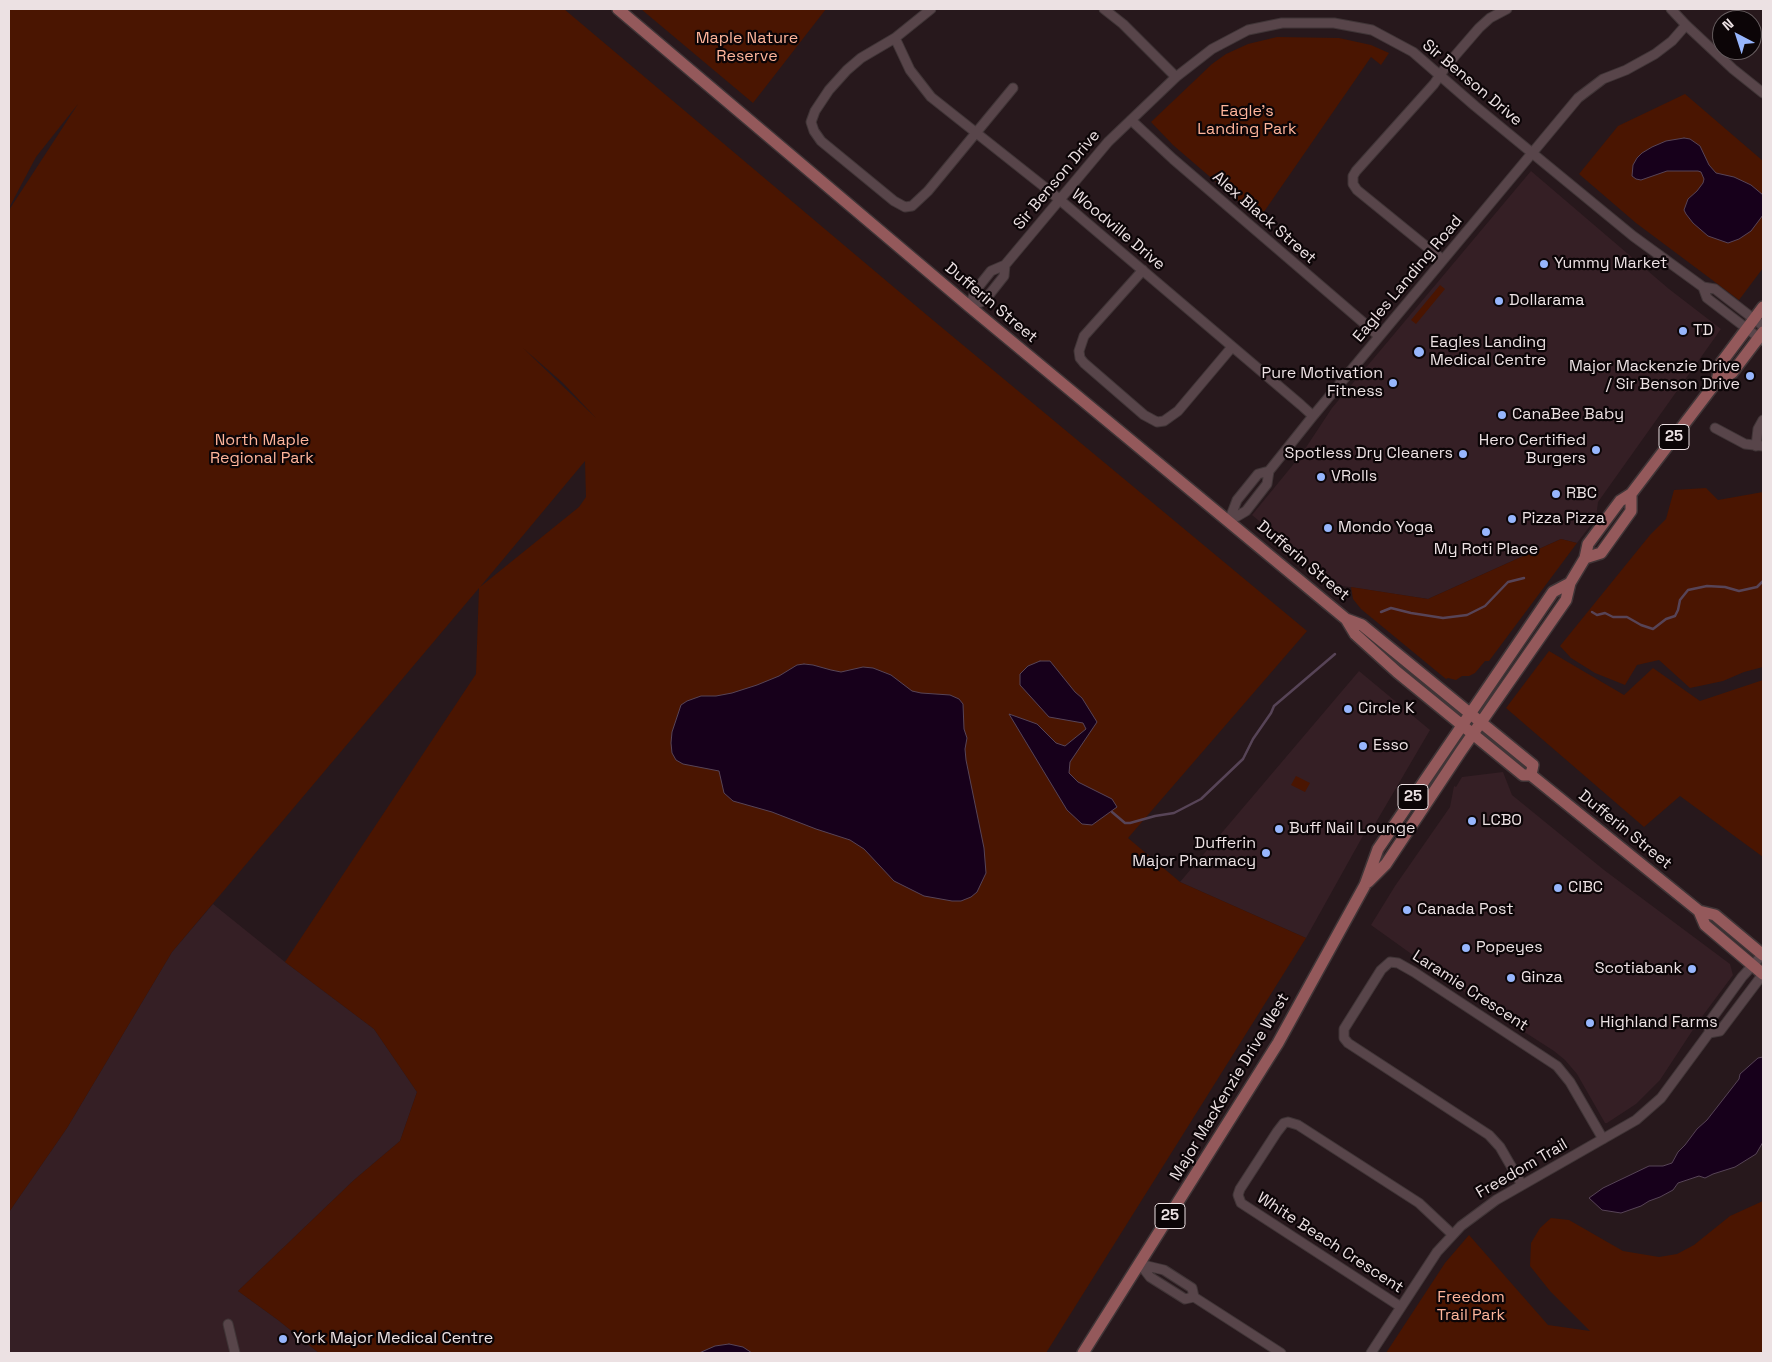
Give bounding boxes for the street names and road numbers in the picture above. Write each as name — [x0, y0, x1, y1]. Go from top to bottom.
street label: Sir Benson Drive — [1418, 36, 1526, 130]
street label: Sir Benson Drive — [1010, 126, 1104, 234]
street label: Alex Black Street — [1208, 168, 1320, 268]
street label: Woodville Drive — [1067, 185, 1169, 275]
street label: Eagles Landing Road — [1349, 212, 1467, 346]
street label: Dufferin Street — [941, 259, 1041, 347]
road number: 25 — [1659, 424, 1689, 450]
street label: Dufferin Street — [1253, 517, 1353, 605]
road number: 25 — [1398, 784, 1428, 810]
street label: Dufferin Street — [1574, 787, 1676, 873]
street label: Laramie Crescent — [1409, 946, 1531, 1036]
street label: Major MacKenzie Drive West — [1166, 990, 1294, 1184]
street label: Freedom Trail — [1473, 1135, 1571, 1203]
street label: White Beach Crescent — [1253, 1188, 1407, 1298]
road number: 25 — [1155, 1204, 1185, 1228]

